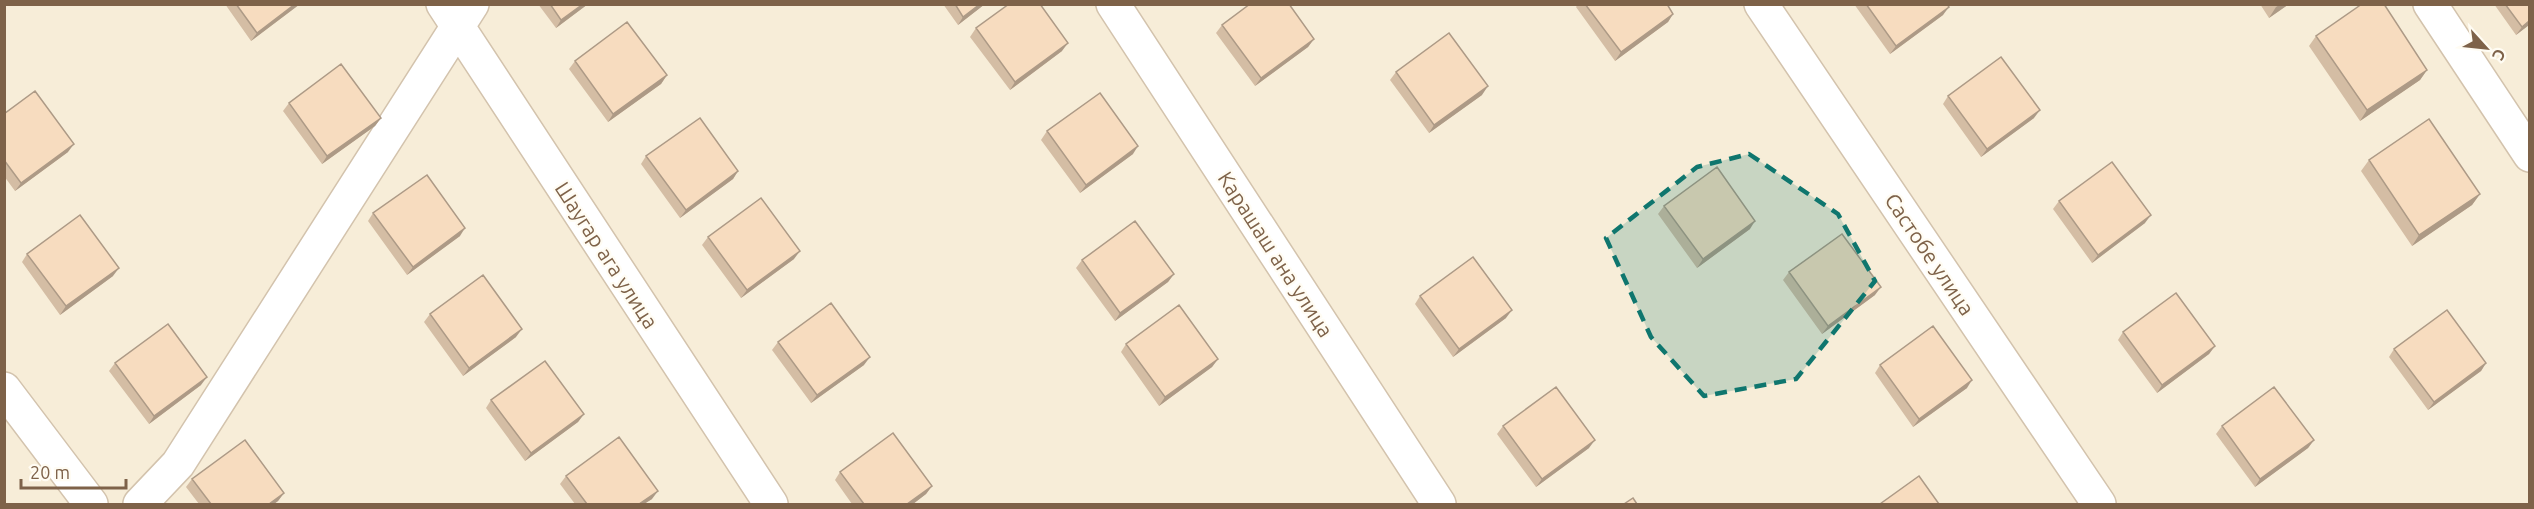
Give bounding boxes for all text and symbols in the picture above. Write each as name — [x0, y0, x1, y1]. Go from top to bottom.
north arrow — [2456, 18, 2516, 78]
text: С — [2489, 46, 2510, 63]
street label: Карашаш ана улица — [1214, 167, 1338, 341]
street label: Шаугар ага улица — [551, 177, 663, 333]
street label: Састобе улица — [1880, 189, 1980, 319]
scale bar — [21, 452, 126, 490]
text: 20 m — [30, 462, 70, 482]

